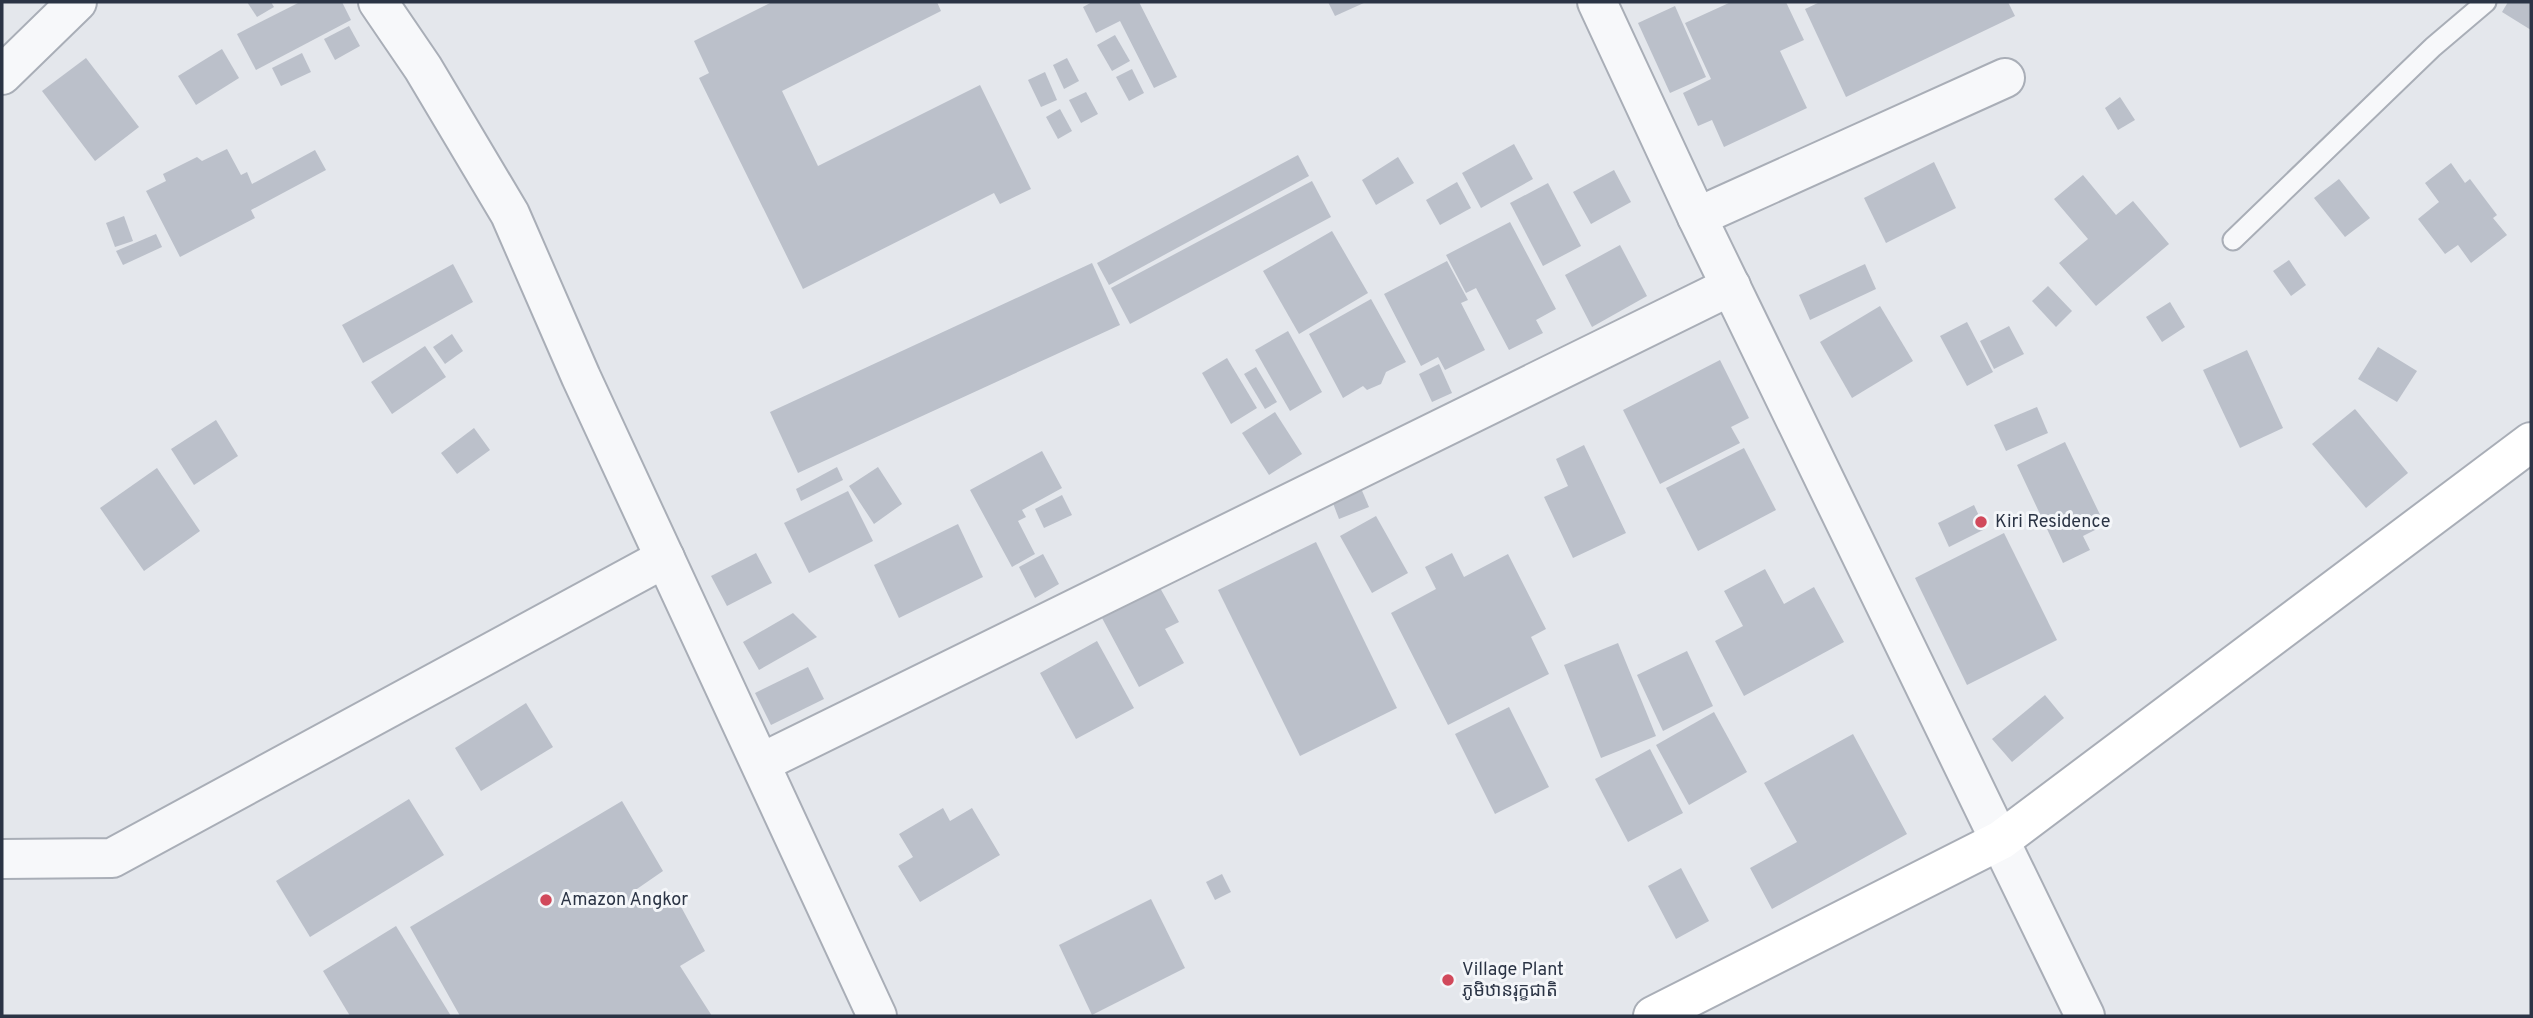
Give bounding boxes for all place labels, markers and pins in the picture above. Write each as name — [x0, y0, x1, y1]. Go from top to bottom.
place label: Kiri Residence — [1995, 511, 2110, 534]
marker: Kiri Residence — [1973, 514, 1989, 530]
place label: Amazon Angkor — [560, 889, 688, 912]
marker: Amazon Angkor — [538, 892, 554, 908]
place label: Village Plant ភូមិឋានរុក្ខជាតិ — [1462, 959, 1564, 1003]
marker: Village Plant ភូមិឋានរុក្ខជាតិ — [1440, 972, 1456, 988]

